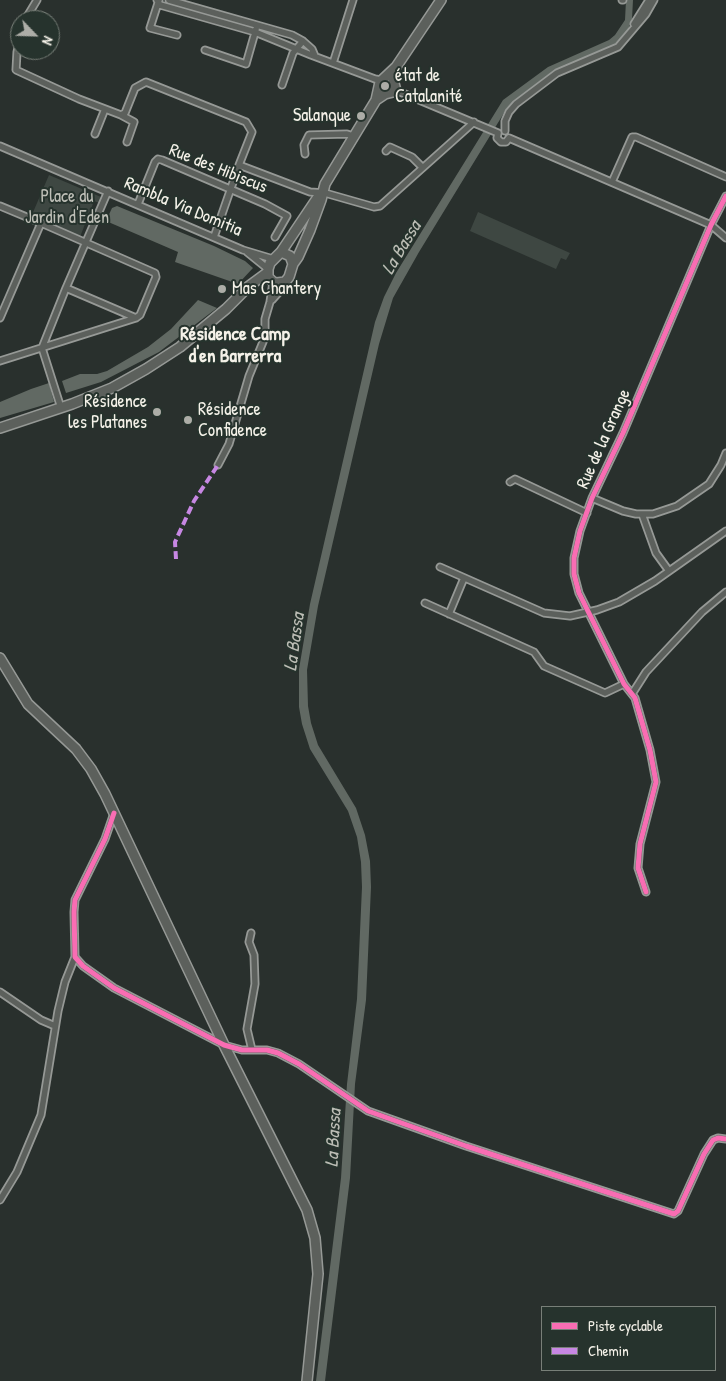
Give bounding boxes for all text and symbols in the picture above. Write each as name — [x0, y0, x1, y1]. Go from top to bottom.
north arrow — [10, 10, 60, 60]
text: N — [38, 34, 58, 48]
place label: état de Catalanité — [395, 65, 463, 108]
marker: état de Catalanité — [379, 80, 391, 92]
place label: Salanque — [293, 105, 351, 127]
marker: Salanque — [355, 110, 367, 122]
street label: Rue des Hibiscus — [166, 140, 270, 198]
street label: Rambla Via Domitia — [121, 173, 245, 241]
park label: Place du Jardin d'Eden — [25, 186, 109, 228]
water label: La Bassa — [377, 217, 427, 279]
place label: Mas Chantery — [232, 278, 321, 300]
marker: Mas Chantery — [216, 283, 228, 295]
district label: Résidence Camp d'en Barrerra — [180, 324, 290, 368]
street label: Rue de la Grange — [572, 386, 636, 492]
place label: Résidence les Platanes — [68, 391, 147, 434]
place label: Résidence Confidence — [198, 399, 267, 442]
marker: Résidence les Platanes — [151, 406, 163, 418]
marker: Résidence Confidence — [182, 414, 194, 426]
water label: La Bassa — [280, 612, 310, 672]
water label: La Bassa — [321, 1108, 347, 1168]
legend — [541, 1306, 716, 1371]
text: Piste cyclable — [588, 1315, 663, 1336]
text: Chemin — [588, 1340, 629, 1361]

